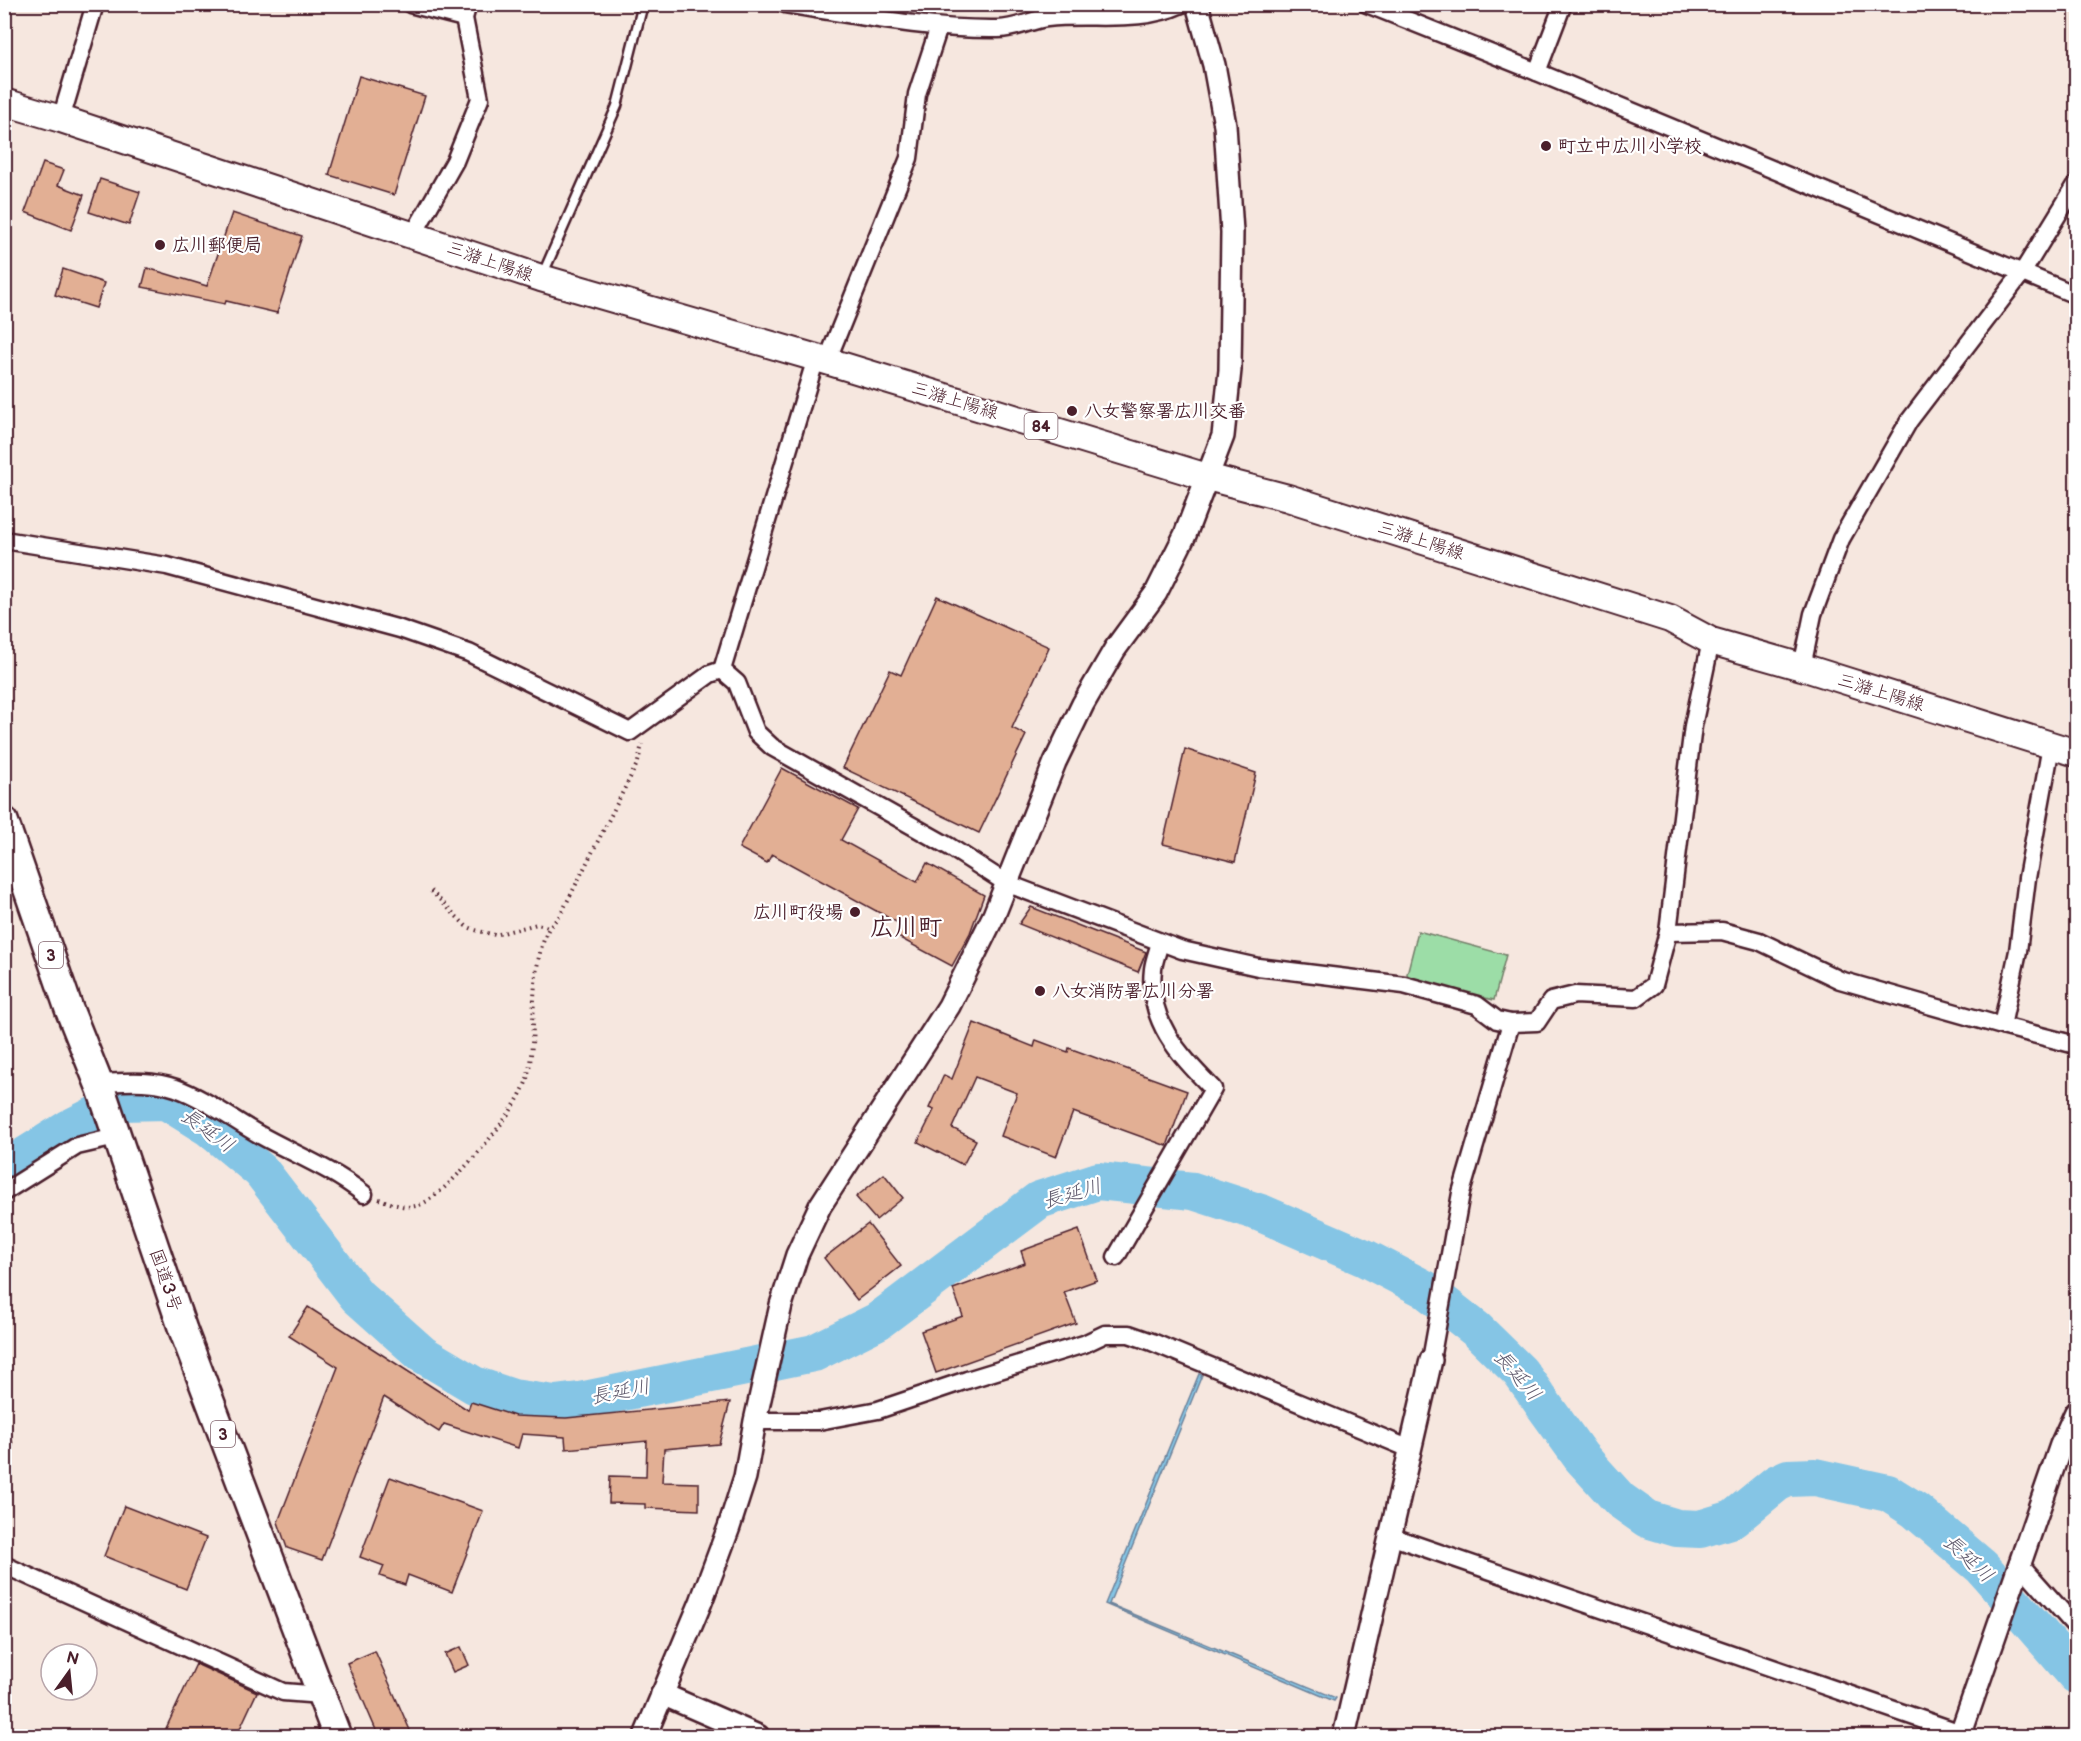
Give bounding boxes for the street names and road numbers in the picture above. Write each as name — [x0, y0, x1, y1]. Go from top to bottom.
street label: 三潴上陽線 — [444, 237, 536, 286]
street label: 三潴上陽線 — [909, 377, 1001, 424]
road number: 84 — [1024, 413, 1058, 439]
street label: 三潴上陽線 — [1375, 517, 1467, 564]
street label: 三潴上陽線 — [1835, 669, 1927, 716]
road number: 3 — [39, 942, 63, 968]
street label: 国道3号 — [145, 1246, 186, 1314]
road number: 3 — [211, 1421, 235, 1447]

